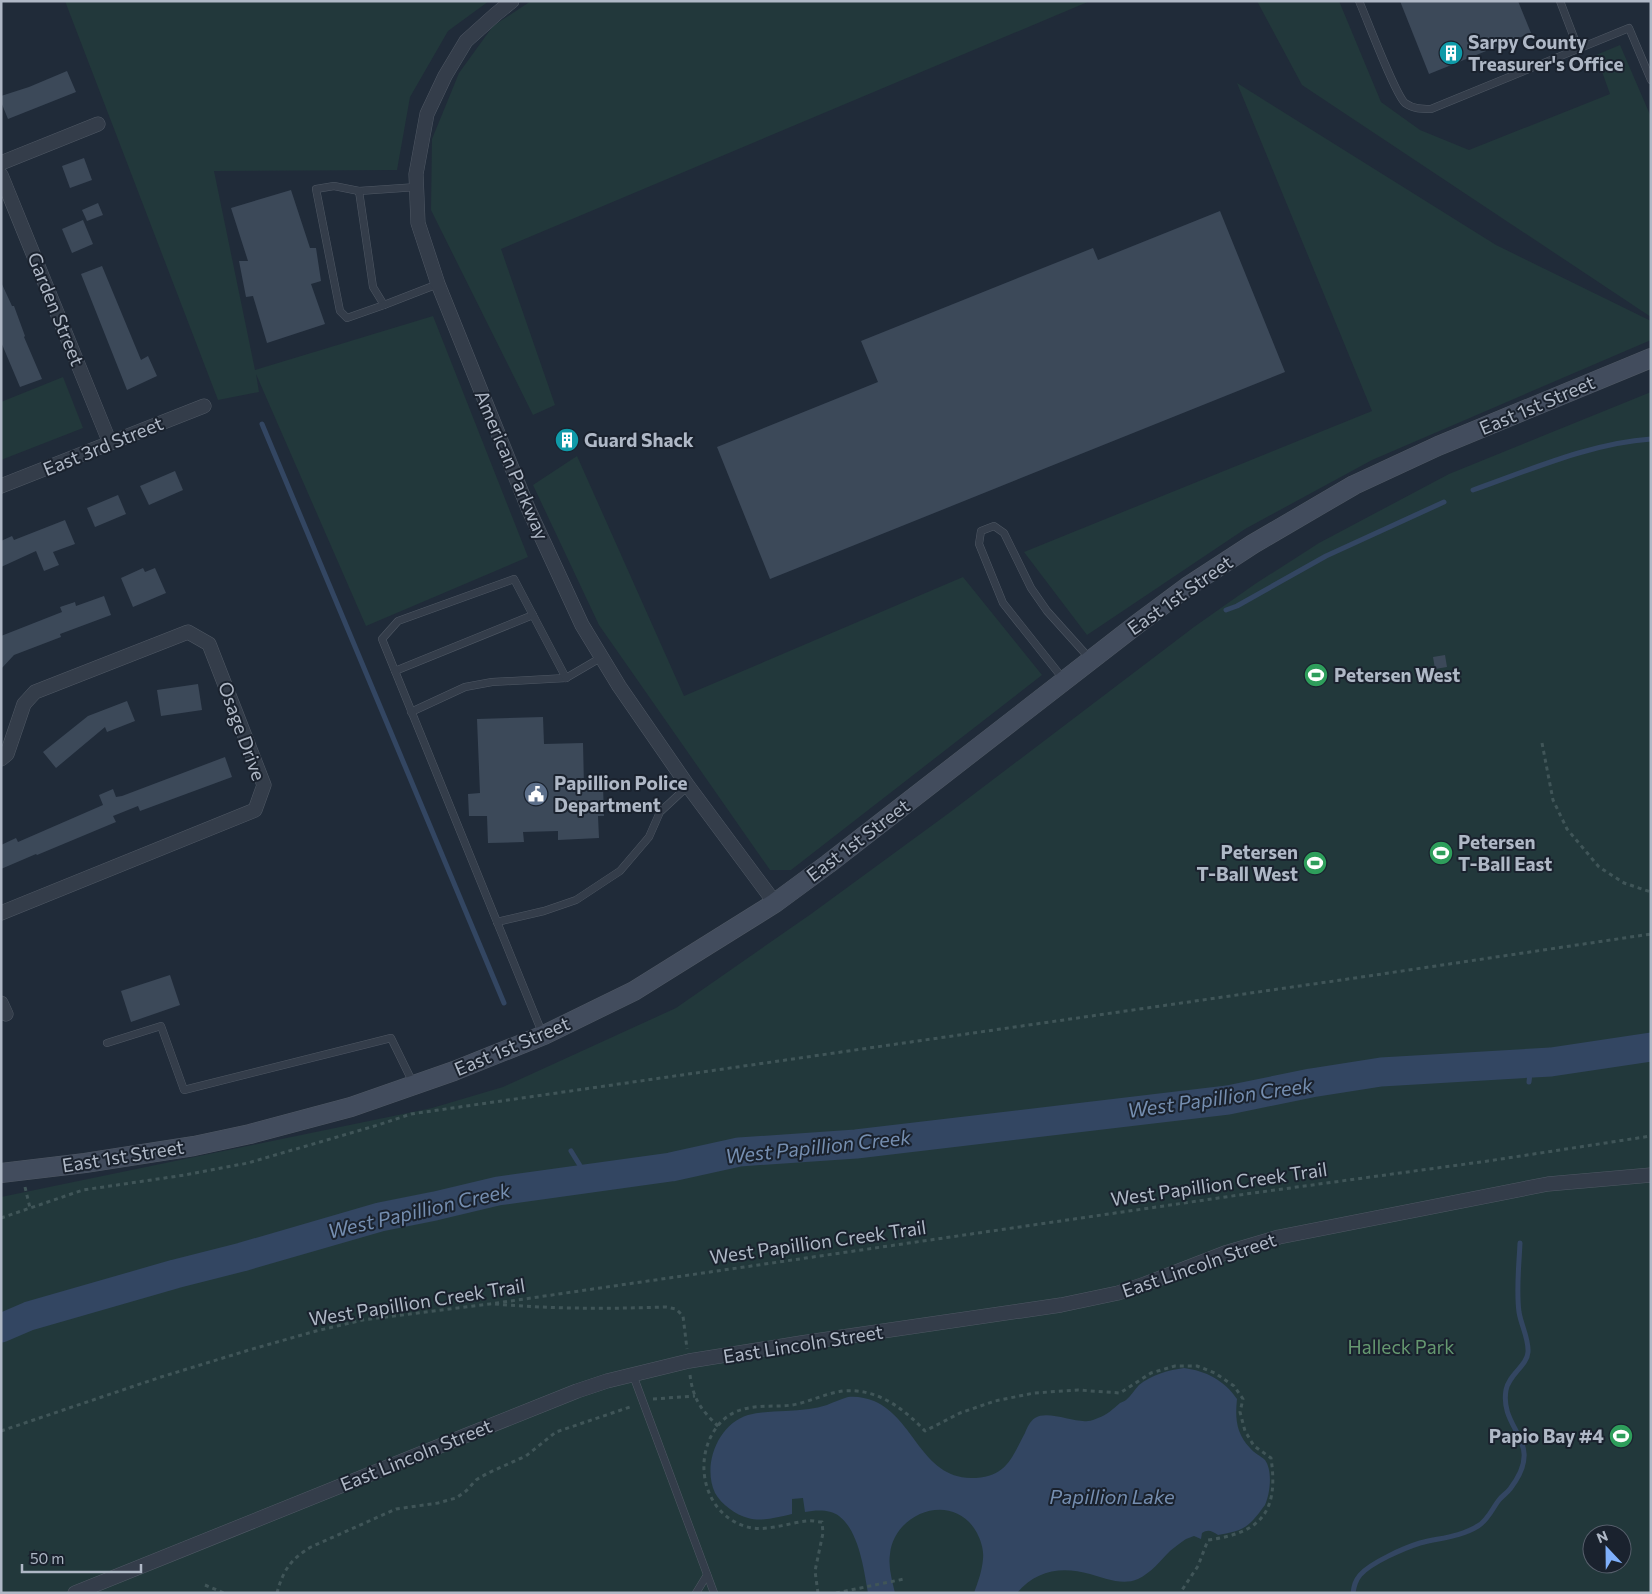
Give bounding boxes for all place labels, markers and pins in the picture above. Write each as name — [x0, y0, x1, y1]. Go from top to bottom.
place label: Sarpy County Treasurer's Office — [1468, 30, 1624, 75]
building icon: Sarpy County Treasurer's Office — [1438, 40, 1464, 66]
building icon: Guard Shack — [554, 427, 580, 453]
place label: Guard Shack — [584, 428, 694, 451]
sports icon: Petersen West — [1303, 662, 1329, 688]
place label: Petersen West — [1334, 663, 1460, 686]
place label: Papillion Police Department — [554, 771, 688, 816]
public building icon: Papillion Police Department — [523, 781, 549, 807]
place label: Petersen T-Ball East — [1458, 830, 1552, 875]
place label: Petersen T-Ball West — [1196, 840, 1298, 885]
sports icon: Petersen T-Ball East — [1428, 840, 1454, 866]
sports icon: Petersen T-Ball West — [1302, 850, 1328, 876]
sports icon: Papio Bay #4 — [1608, 1423, 1634, 1449]
place label: Papio Bay #4 — [1489, 1424, 1604, 1447]

